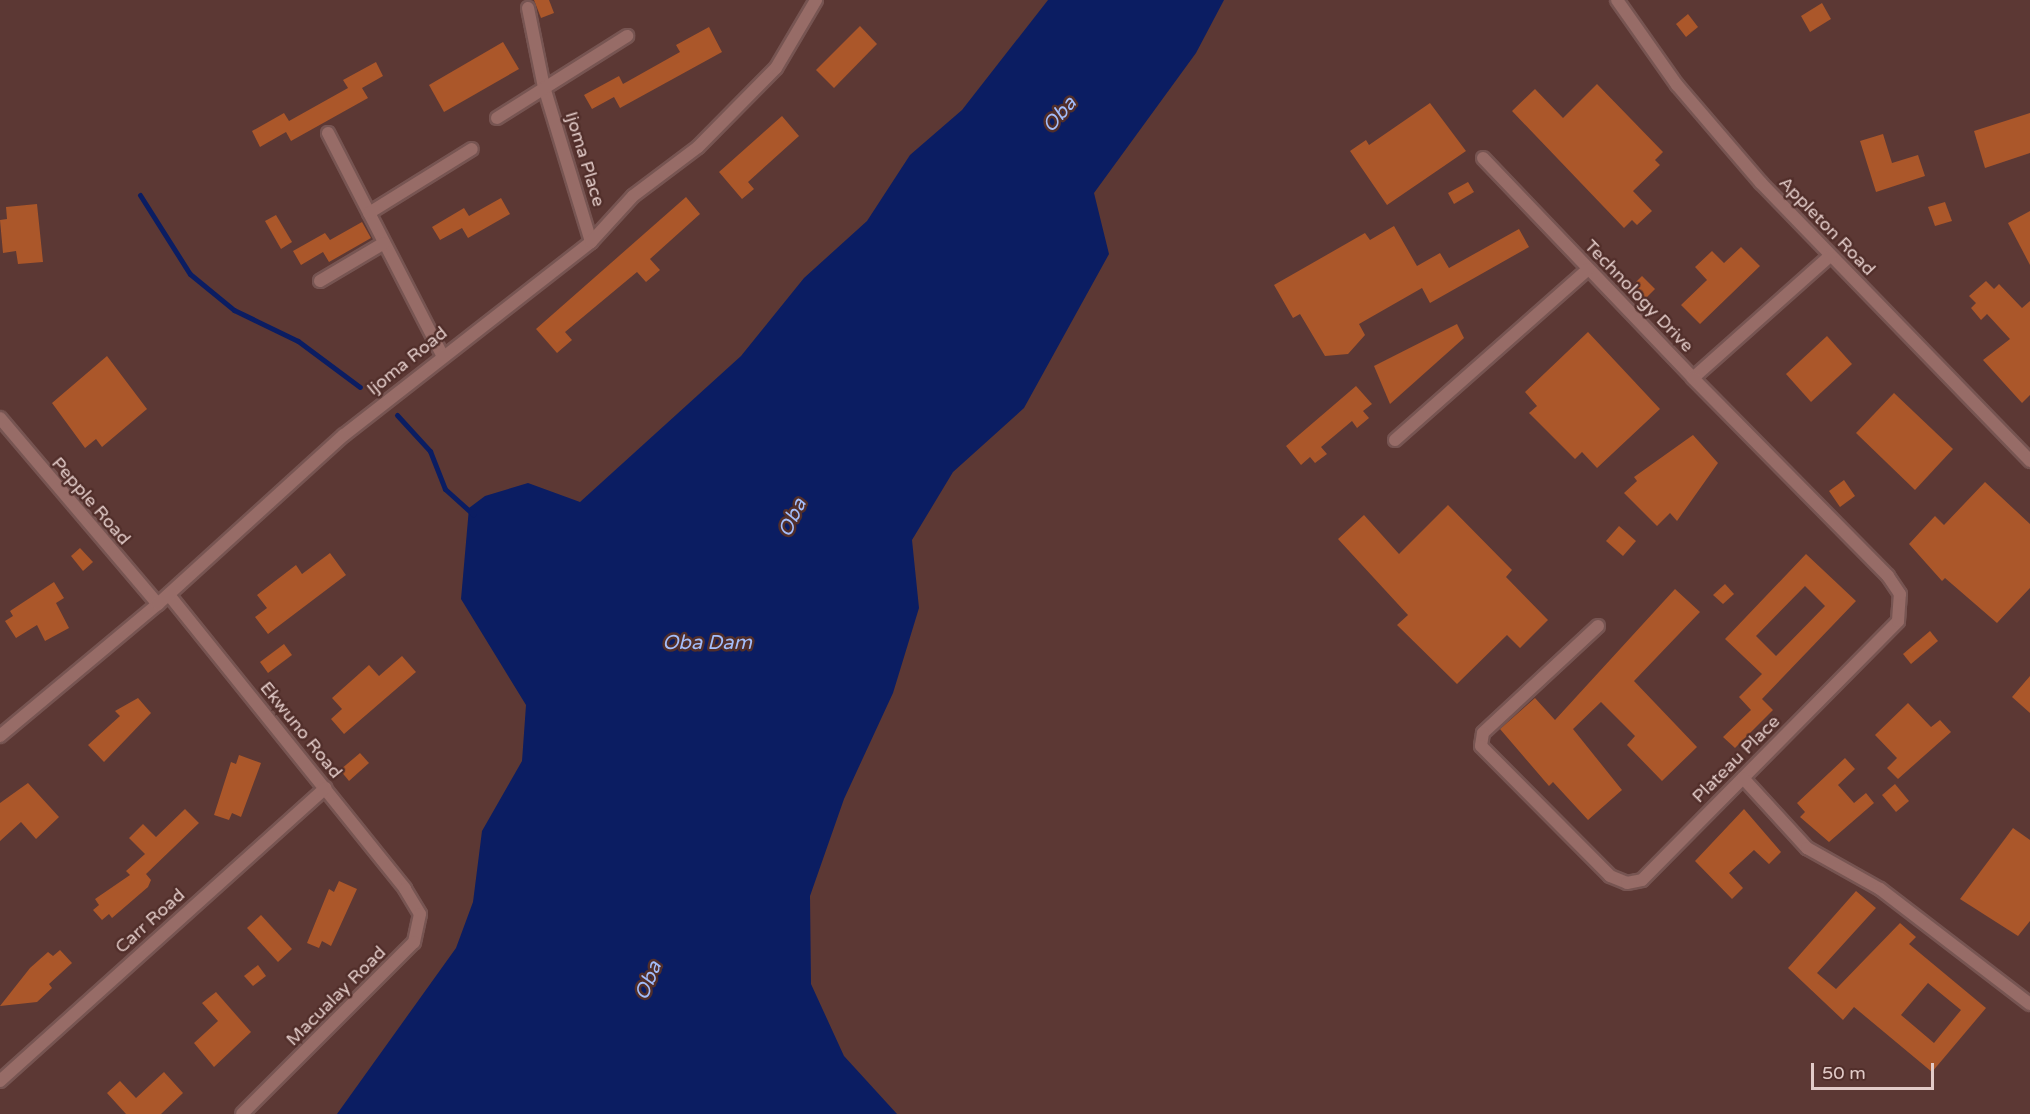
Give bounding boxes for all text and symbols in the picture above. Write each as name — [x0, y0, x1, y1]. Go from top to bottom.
water label: Oba — [1038, 92, 1082, 138]
street label: Ijoma Place — [560, 109, 610, 209]
street label: Appleton Road — [1774, 172, 1880, 280]
street label: Technology Drive — [1580, 235, 1698, 357]
street label: Ijoma Road — [363, 322, 451, 400]
street label: Pepple Road — [47, 453, 135, 549]
water label: Oba — [774, 495, 812, 541]
water label: Oba Dam — [662, 631, 752, 655]
street label: Ekwuno Road — [255, 677, 347, 783]
street label: Plateau Place — [1688, 711, 1784, 807]
street label: Carr Road — [111, 884, 189, 958]
street label: Macualay Road — [282, 942, 390, 1050]
water label: Oba — [630, 958, 668, 1004]
scale bar — [1814, 1051, 1937, 1089]
text: 50 m — [1822, 1062, 1866, 1084]

